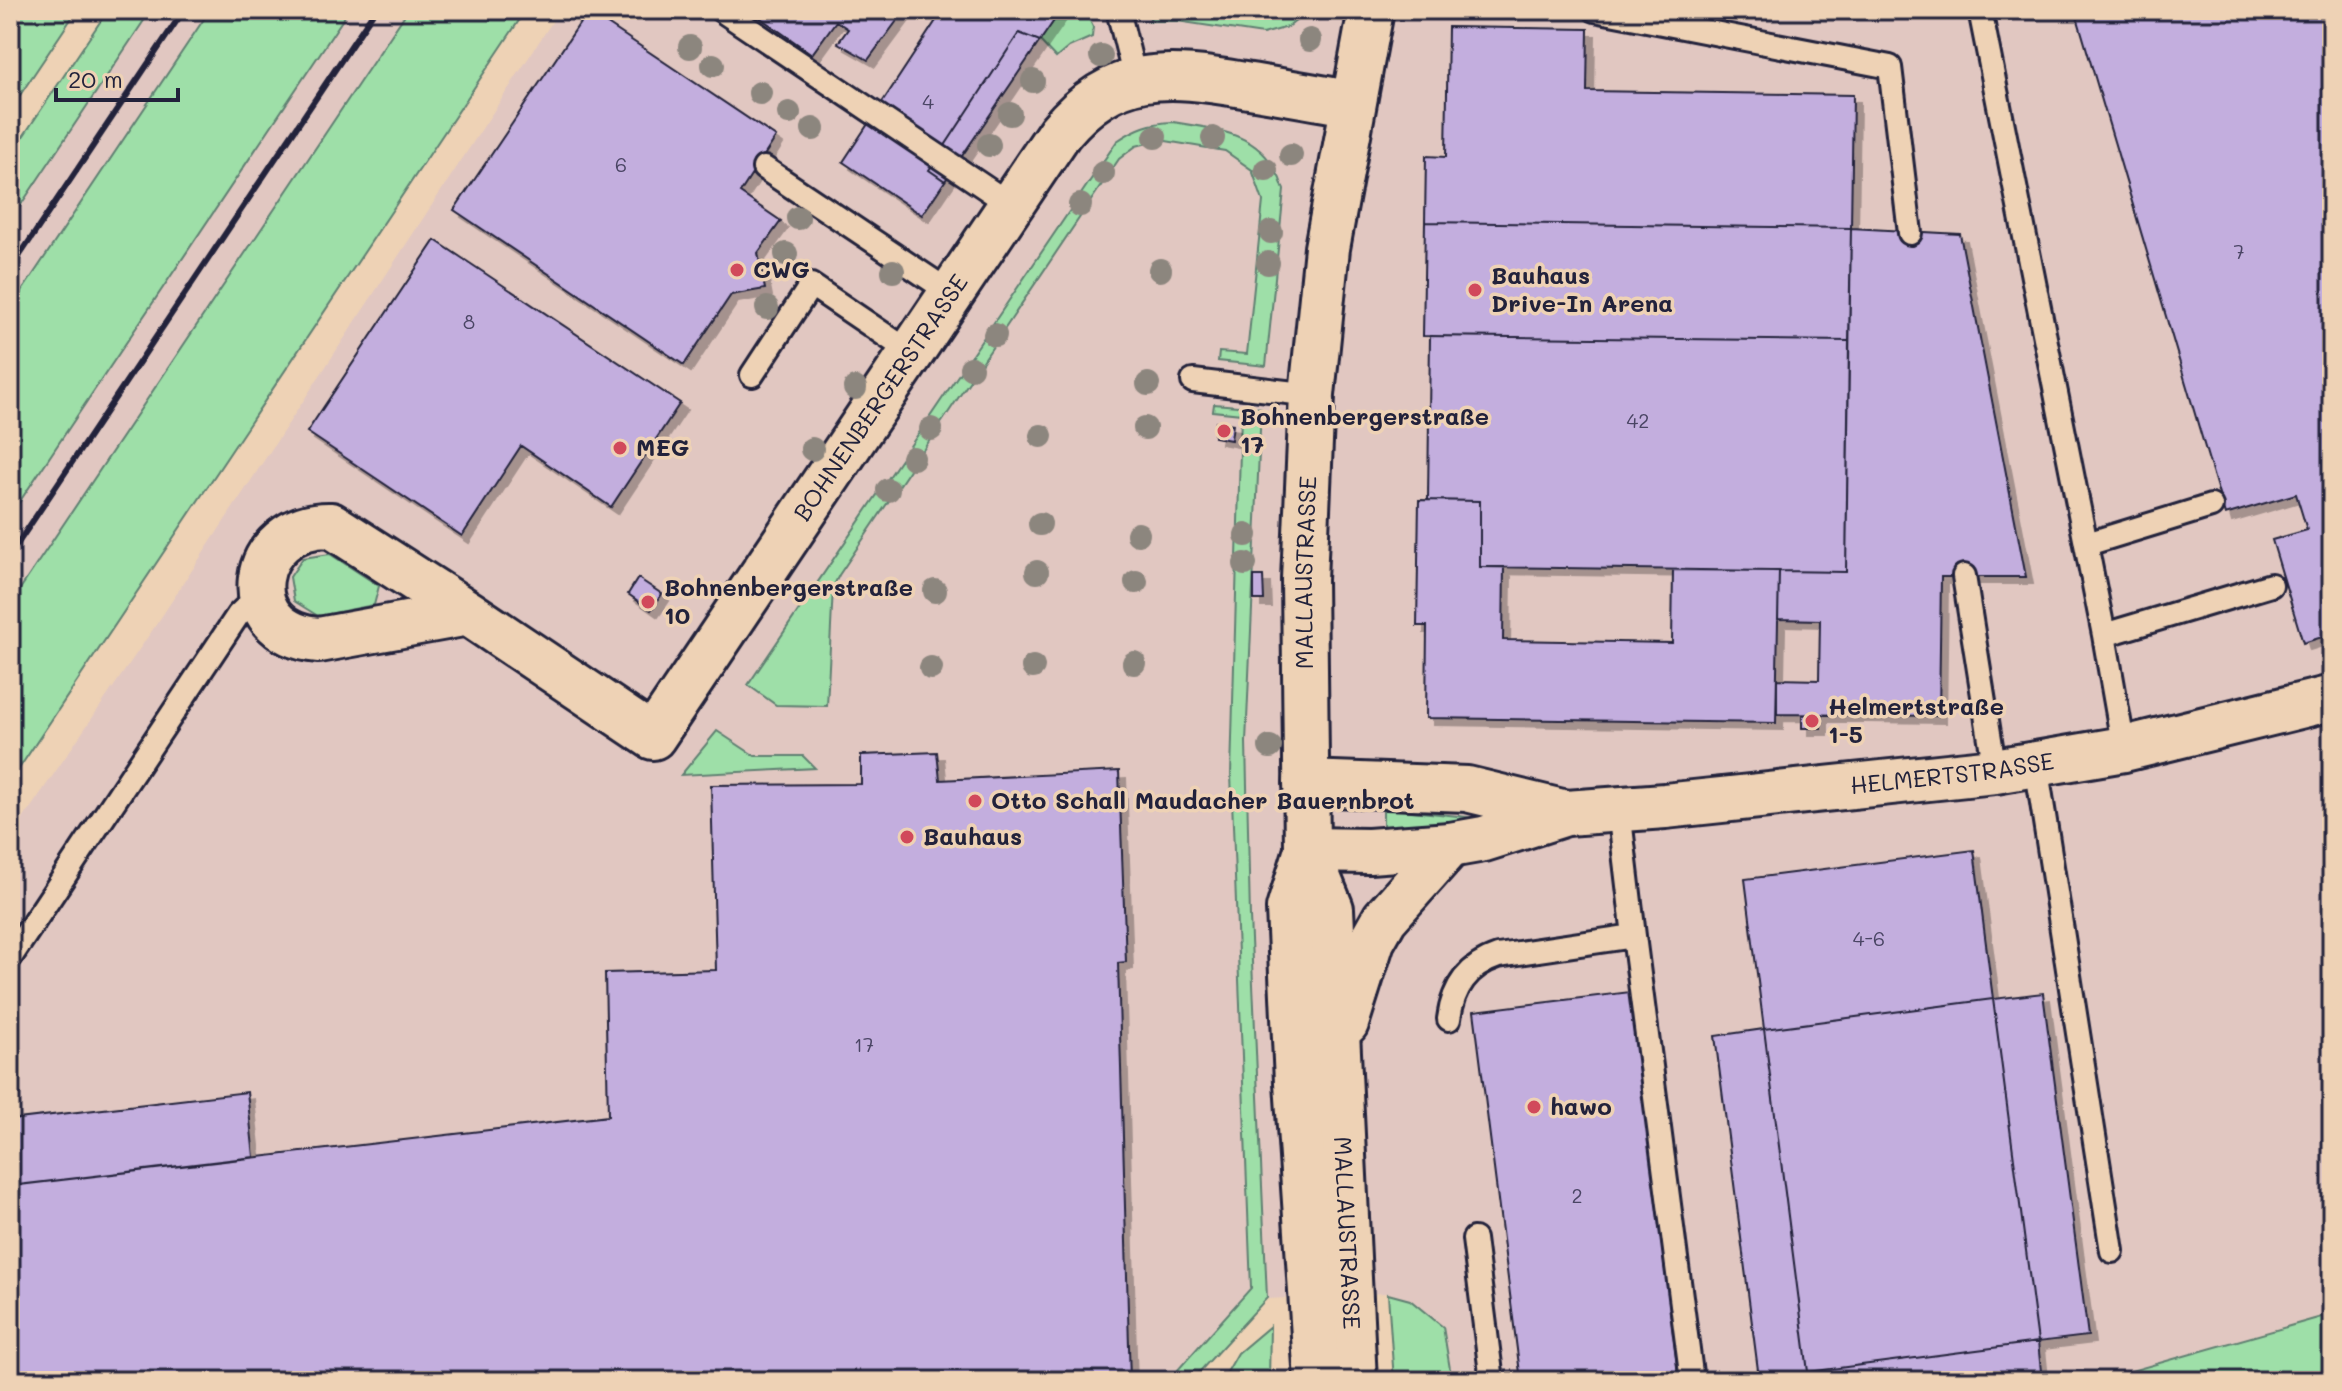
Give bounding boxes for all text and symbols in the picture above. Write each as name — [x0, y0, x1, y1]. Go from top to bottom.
scale bar — [56, 52, 178, 102]
text: 20 m — [68, 63, 123, 94]
house number: 4 — [922, 88, 934, 114]
house number: 6 — [615, 151, 627, 177]
house number: 7 — [2233, 238, 2245, 264]
place label: CWG — [753, 253, 810, 284]
place label: Bauhaus Drive-In Arena — [1491, 259, 1673, 318]
marker: CWG — [728, 261, 746, 279]
street label: BOHNENBERGERSTRASSE — [786, 268, 974, 526]
marker: Bauhaus Drive-In Arena — [1466, 281, 1484, 299]
house number: 8 — [463, 308, 475, 334]
place label: Bohnenbergerstraße 17 — [1240, 400, 1489, 459]
house number: 42 — [1627, 407, 1649, 433]
marker: Bohnenbergerstraße 17 — [1215, 422, 1233, 440]
place label: MEG — [636, 431, 689, 462]
marker: MEG — [611, 439, 629, 457]
street label: MALLAUSTRASSE — [1287, 475, 1322, 669]
place label: Bohnenbergerstraße 10 — [664, 571, 913, 630]
marker: Bohnenbergerstraße 10 — [639, 593, 657, 611]
place label: Helmertstraße 1-5 — [1828, 690, 2004, 749]
marker: Helmertstraße 1-5 — [1803, 712, 1821, 730]
street label: HELMERTSTRASSE — [1849, 744, 2056, 800]
place label: Otto Schall Maudacher Bauernbrot — [991, 784, 1414, 815]
marker: Otto Schall Maudacher Bauernbrot — [966, 792, 984, 810]
place label: Bauhaus — [923, 820, 1022, 851]
marker: Bauhaus — [898, 828, 916, 846]
house number: 4-6 — [1853, 925, 1885, 951]
house number: 17 — [854, 1031, 874, 1057]
place label: hawo — [1550, 1090, 1612, 1121]
marker: hawo — [1525, 1098, 1543, 1116]
street label: MALLAUSTRASSE — [1328, 1136, 1368, 1330]
house number: 2 — [1571, 1182, 1583, 1208]

